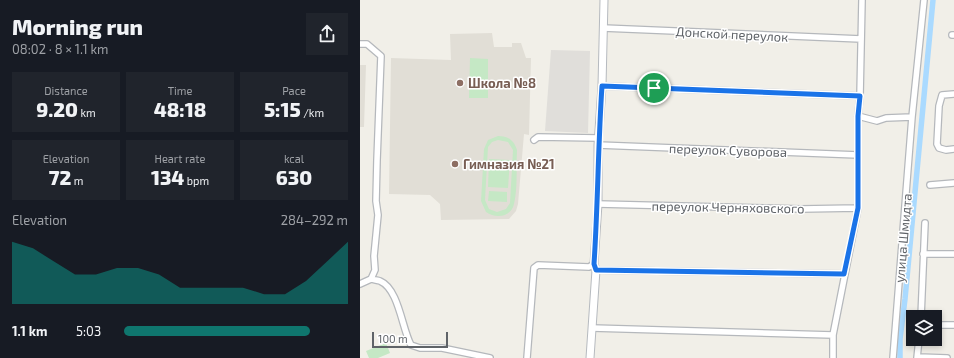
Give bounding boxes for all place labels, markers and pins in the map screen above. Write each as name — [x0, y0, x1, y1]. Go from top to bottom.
pin — [637, 71, 671, 105]
place label: Школа №8 — [468, 75, 536, 91]
marker: Школа №8 — [455, 78, 465, 88]
place label: Гимназия №21 — [463, 156, 555, 172]
marker: Гимназия №21 — [450, 159, 460, 169]

